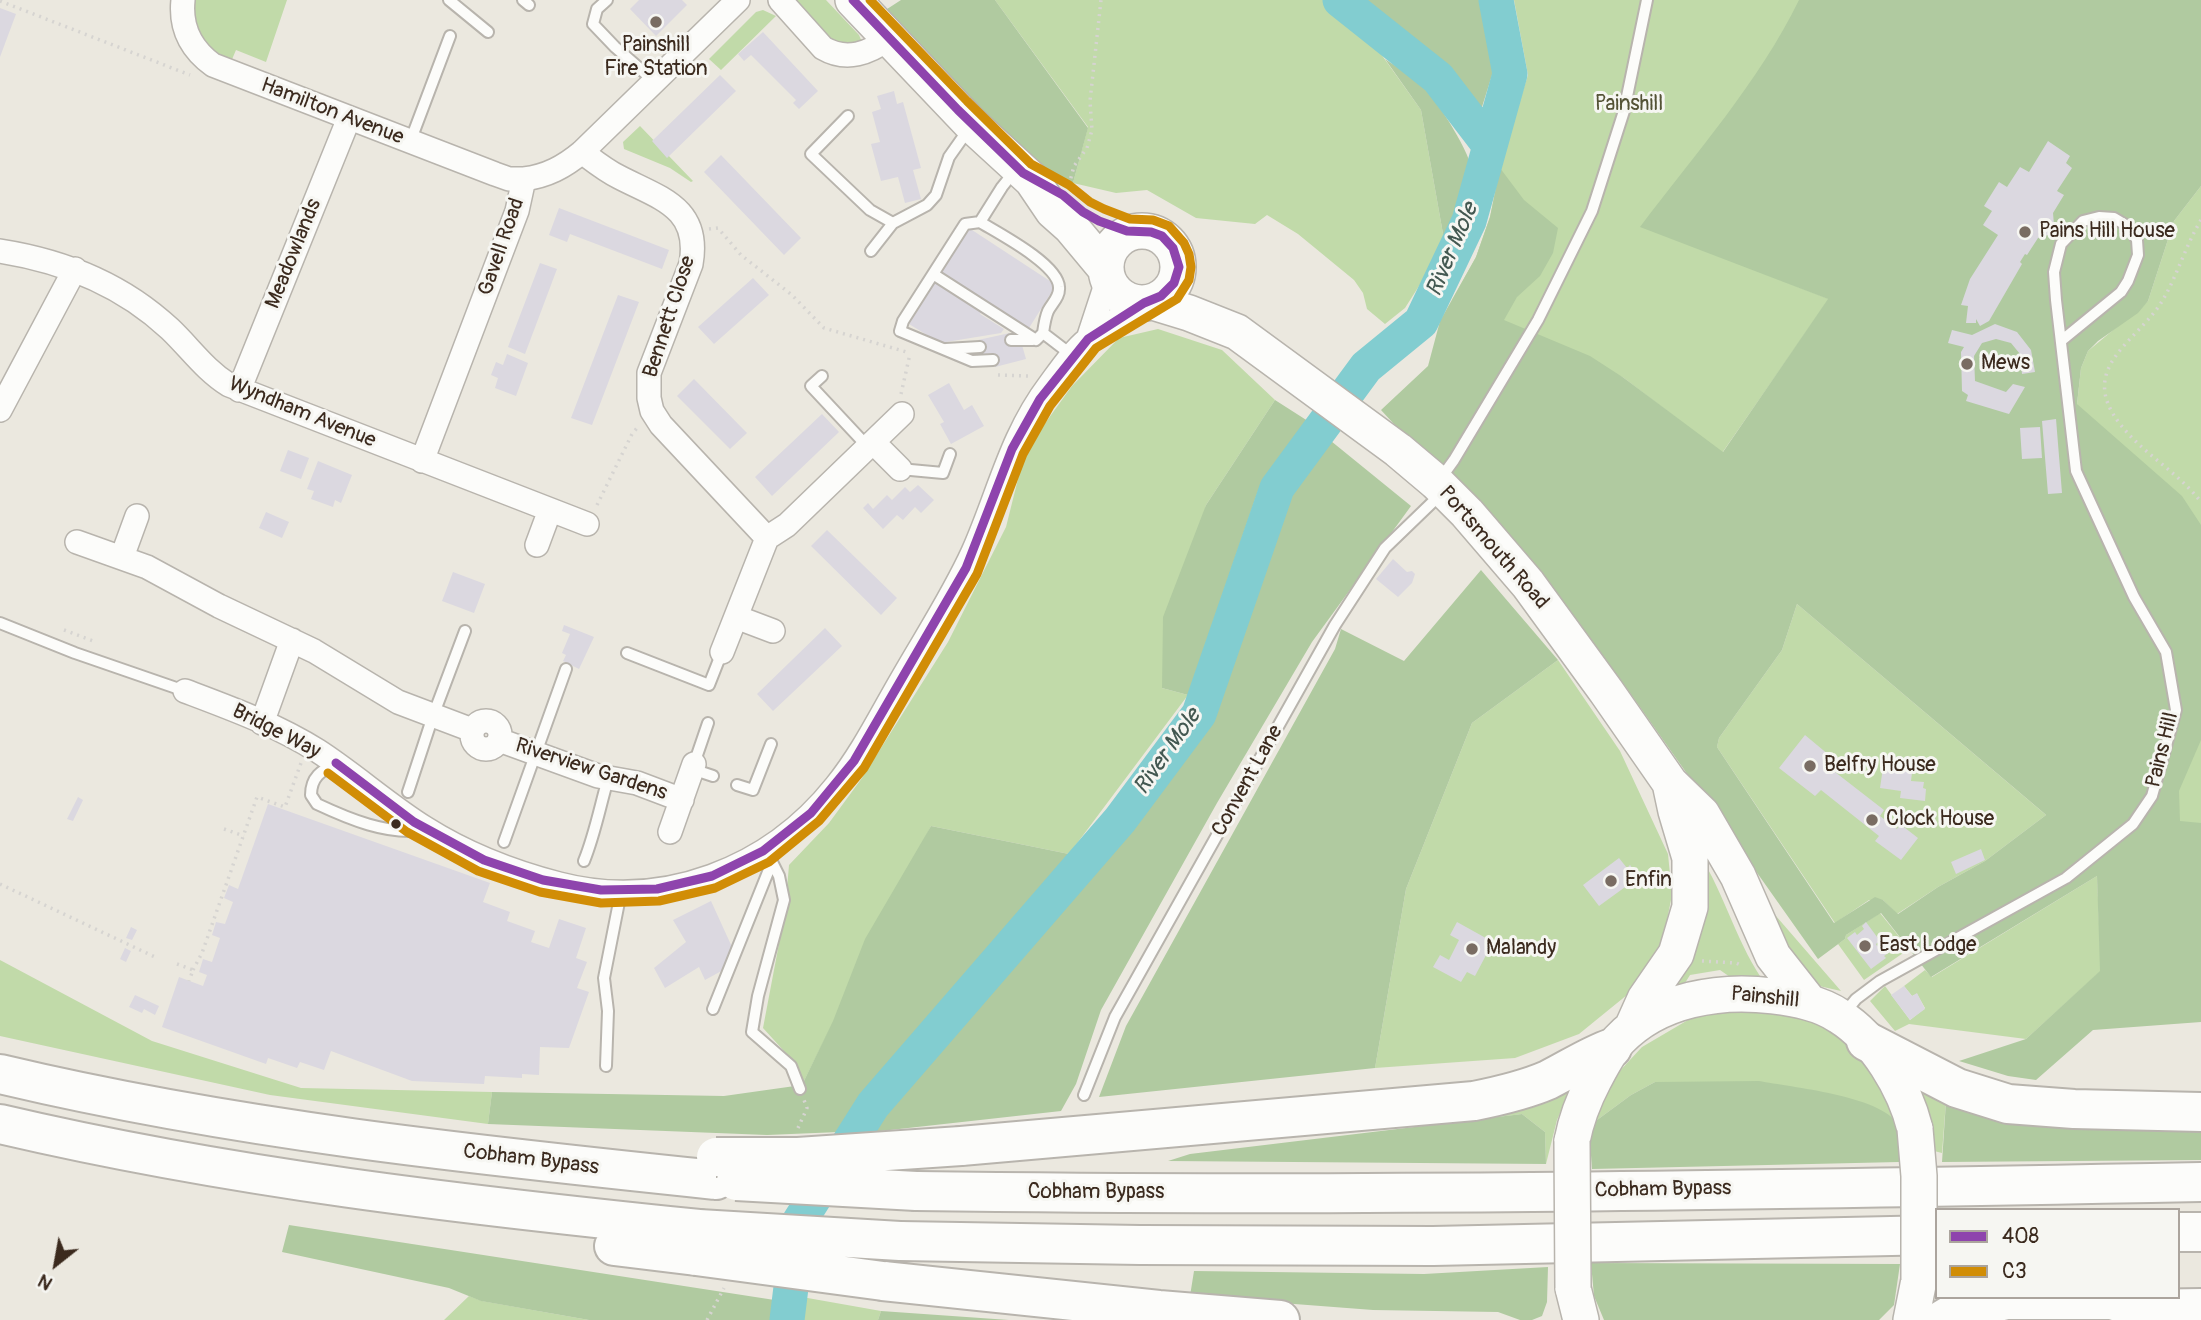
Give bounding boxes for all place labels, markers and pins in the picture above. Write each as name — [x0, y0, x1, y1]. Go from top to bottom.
marker: Painshill Fire Station — [648, 14, 664, 30]
place label: Painshill Fire Station — [604, 33, 708, 83]
place label: Pains Hill House — [2039, 219, 2175, 245]
marker: Pains Hill House — [2017, 224, 2033, 240]
place label: Mews — [1981, 351, 2030, 377]
marker: Mews — [1959, 356, 1975, 372]
place label: Belfry House — [1824, 753, 1936, 779]
marker: Belfry House — [1802, 758, 1818, 774]
place label: Clock House — [1886, 807, 1994, 833]
marker: Clock House — [1864, 812, 1880, 828]
unlabelled marker — [389, 817, 403, 831]
place label: Enfin — [1625, 868, 1672, 894]
marker: Enfin — [1603, 873, 1619, 889]
place label: East Lodge — [1879, 933, 1976, 959]
place label: Malandy — [1486, 936, 1556, 962]
marker: East Lodge — [1857, 938, 1873, 954]
marker: Malandy — [1464, 941, 1480, 957]

